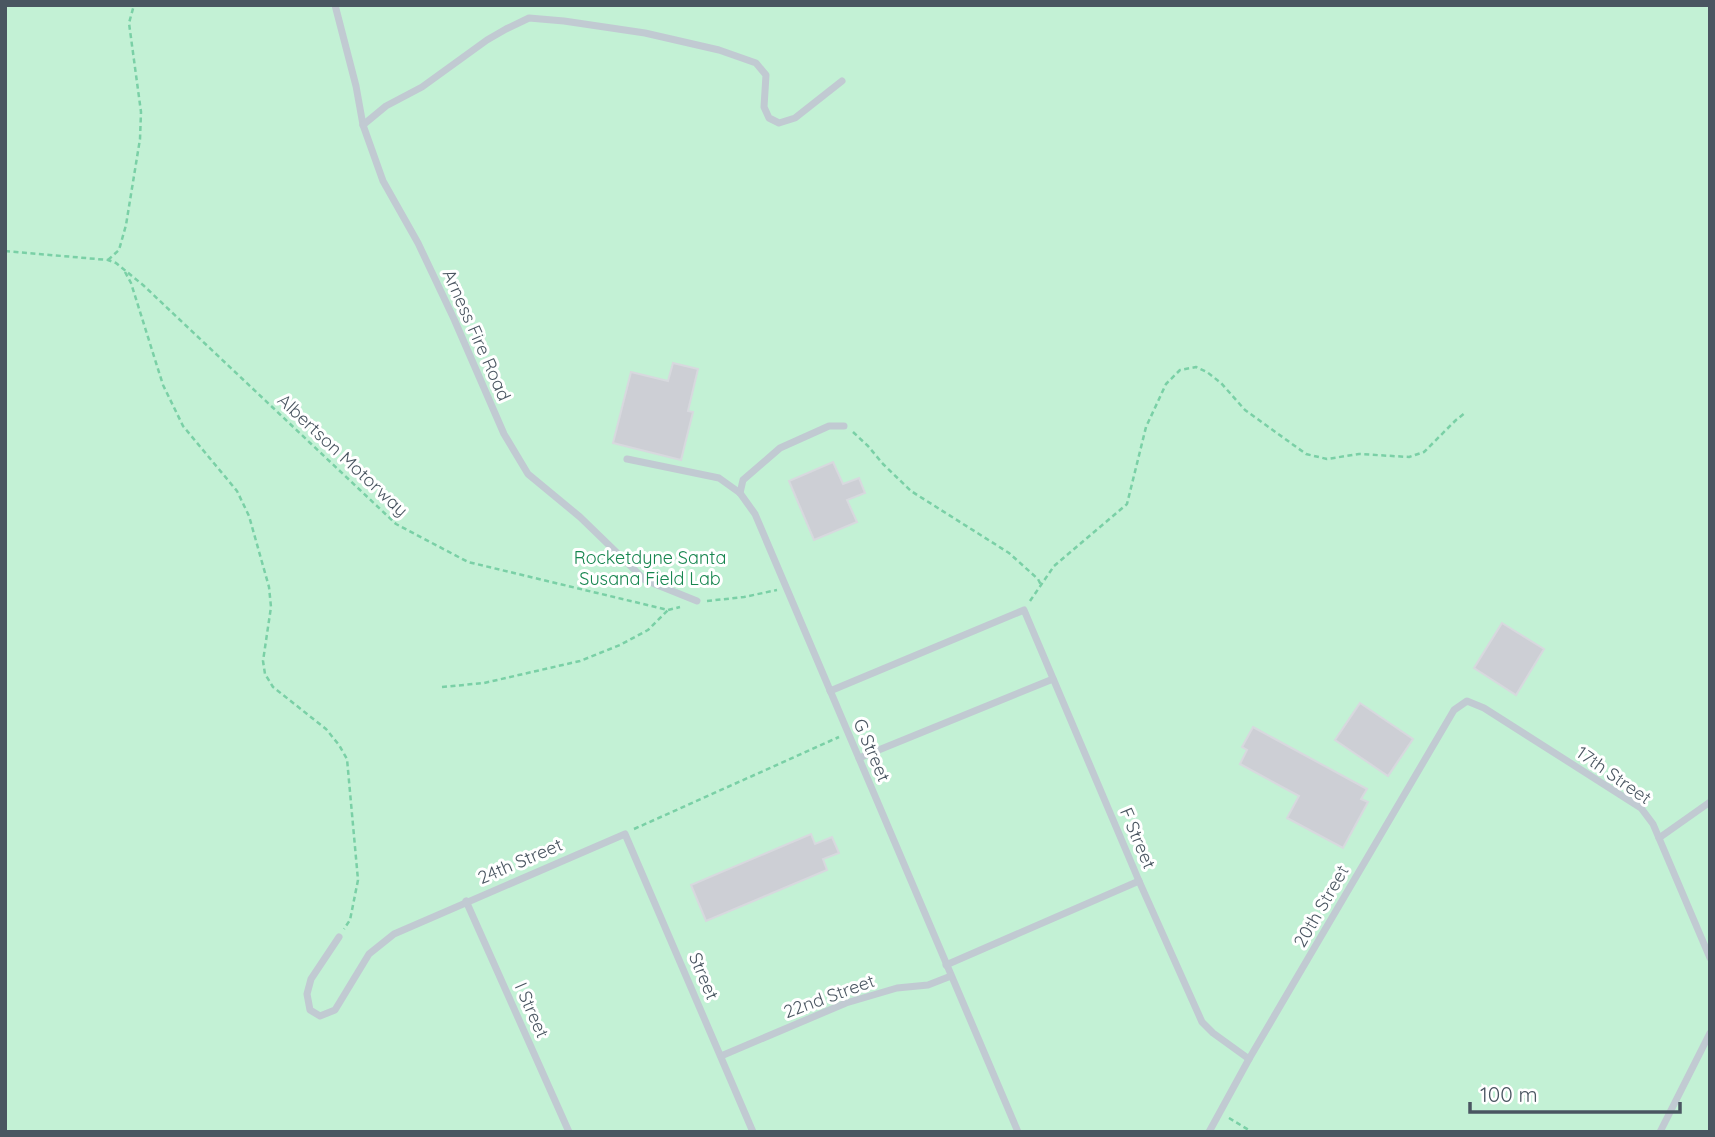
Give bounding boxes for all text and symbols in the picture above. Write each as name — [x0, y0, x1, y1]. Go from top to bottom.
street label: Arness Fire Road — [438, 266, 516, 404]
street label: Albertson Motorway — [273, 389, 413, 521]
park label: Rocketdyne Santa Susana Field Lab — [574, 546, 726, 590]
street label: G Street — [848, 715, 896, 785]
street label: 17th Street — [1572, 741, 1656, 809]
street label: F Street — [1115, 804, 1161, 872]
street label: 24th Street — [474, 833, 566, 889]
street label: 20th Street — [1288, 861, 1354, 951]
street label: Street — [684, 949, 724, 1003]
street label: 22nd Street — [780, 969, 878, 1023]
street label: I Street — [510, 979, 554, 1041]
scale bar — [1470, 1070, 1680, 1114]
text: 100 m — [1480, 1081, 1538, 1107]

